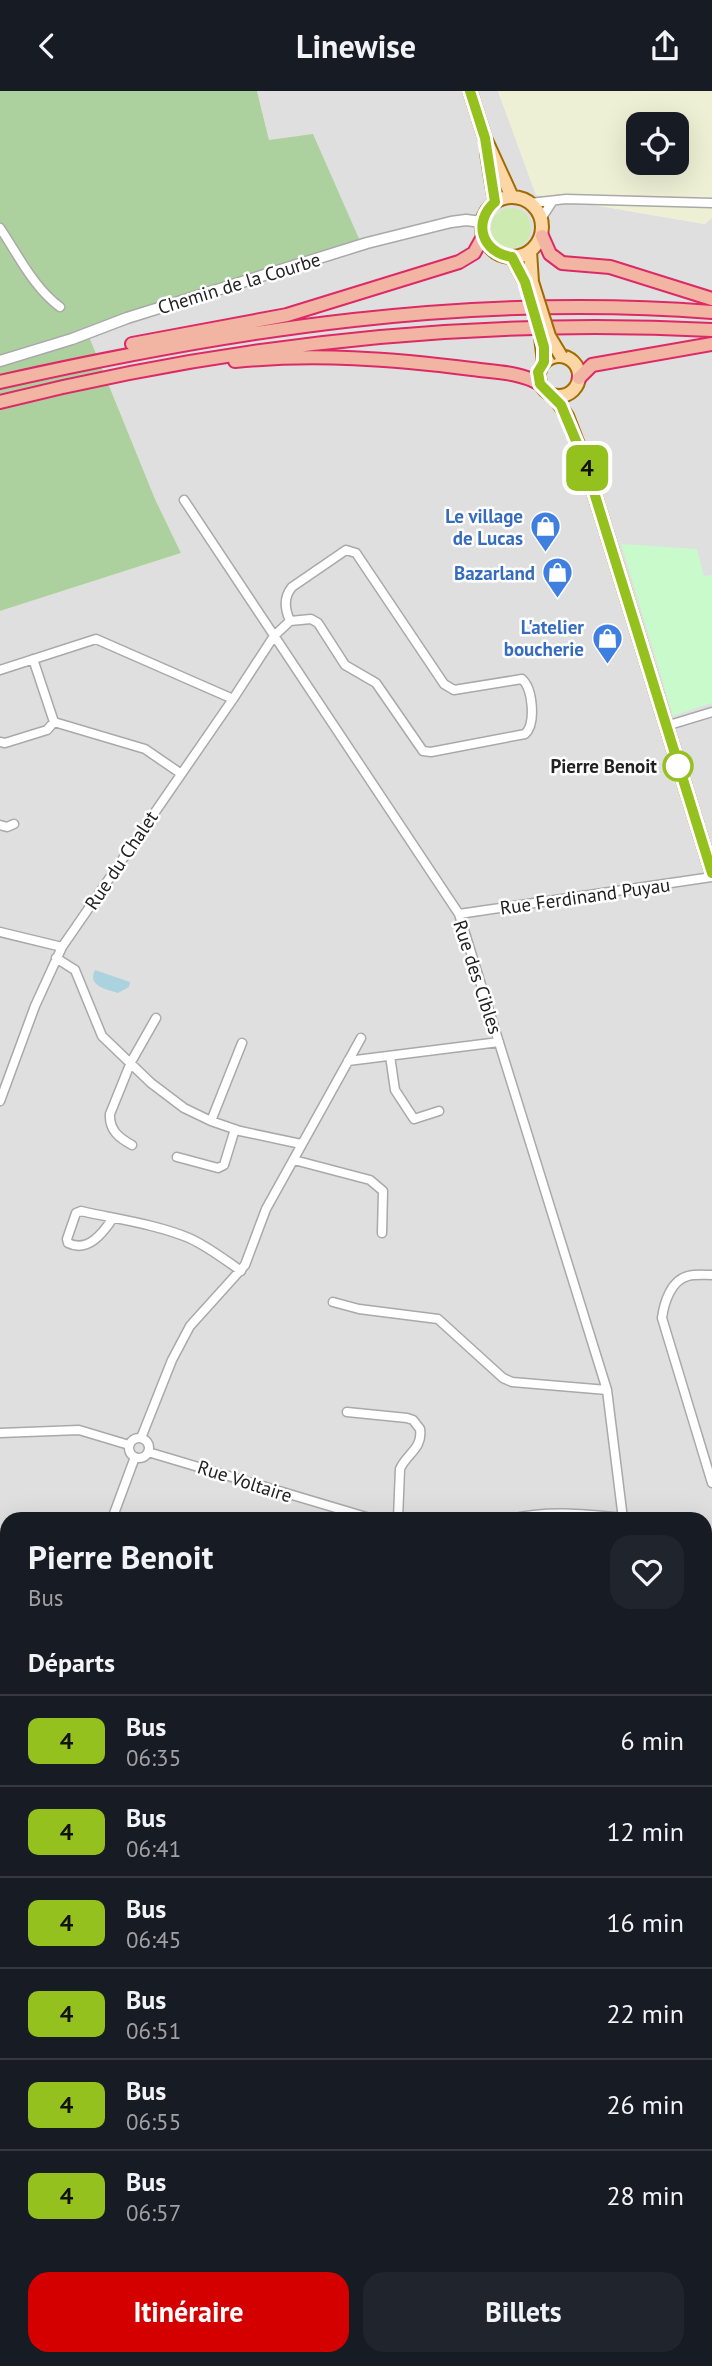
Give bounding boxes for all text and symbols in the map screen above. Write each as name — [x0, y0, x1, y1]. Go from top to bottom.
text: Linewise — [296, 25, 416, 67]
icon: back — [28, 27, 66, 65]
icon: share — [646, 27, 684, 65]
map controls — [626, 112, 689, 175]
button: locate — [626, 112, 689, 175]
street label: Chemin de la Courbe — [155, 247, 323, 319]
line badge: 4 — [564, 445, 610, 491]
text: 4 — [580, 452, 594, 483]
place label: Le village de Lucas — [445, 504, 523, 550]
shop icon: Le village de Lucas — [529, 510, 563, 554]
shop icon: Bazarland — [541, 556, 575, 600]
place label: Bazarland — [454, 561, 535, 585]
place label: L'atelier boucherie — [504, 615, 584, 661]
shop icon: L'atelier boucherie — [590, 621, 624, 665]
marker: Pierre Benoit — [663, 751, 693, 781]
place label: Pierre Benoit — [550, 754, 657, 778]
street label: Rue du Chalet — [79, 806, 163, 914]
street label: Rue Ferdinand Puyau — [498, 872, 672, 920]
street label: Rue des Cibles — [448, 917, 508, 1037]
street label: Rue Voltaire — [195, 1454, 295, 1508]
text: Pierre Benoit — [28, 1535, 213, 1578]
button: heart — [610, 1535, 684, 1609]
text: Bus — [28, 1583, 64, 1612]
text: Départs — [28, 1646, 115, 1679]
text: Bus — [126, 1710, 166, 1743]
text: 6 min — [621, 1724, 684, 1757]
text: 4 — [60, 1725, 73, 1756]
text: 06:35 — [126, 1743, 181, 1772]
text: Bus — [126, 1801, 166, 1834]
text: 12 min — [606, 1815, 684, 1848]
text: 4 — [60, 1816, 73, 1847]
text: 06:41 — [126, 1834, 181, 1863]
text: Bus — [126, 1892, 166, 1925]
text: 16 min — [606, 1906, 684, 1939]
text: 4 — [60, 1907, 73, 1938]
text: 06:45 — [126, 1925, 181, 1954]
text: Bus — [126, 1983, 166, 2016]
text: 22 min — [606, 1997, 684, 2030]
text: 4 — [60, 1998, 73, 2029]
text: 06:51 — [126, 2016, 181, 2045]
text: Bus — [126, 2074, 166, 2107]
text: 26 min — [606, 2088, 684, 2121]
text: 4 — [60, 2089, 73, 2120]
text: 06:55 — [126, 2107, 181, 2136]
text: Bus — [126, 2165, 166, 2198]
text: 28 min — [606, 2179, 684, 2212]
text: 4 — [60, 2180, 73, 2211]
text: 06:57 — [126, 2198, 181, 2227]
button: Itinéraire — [28, 2272, 349, 2352]
button: Billets — [363, 2272, 684, 2352]

